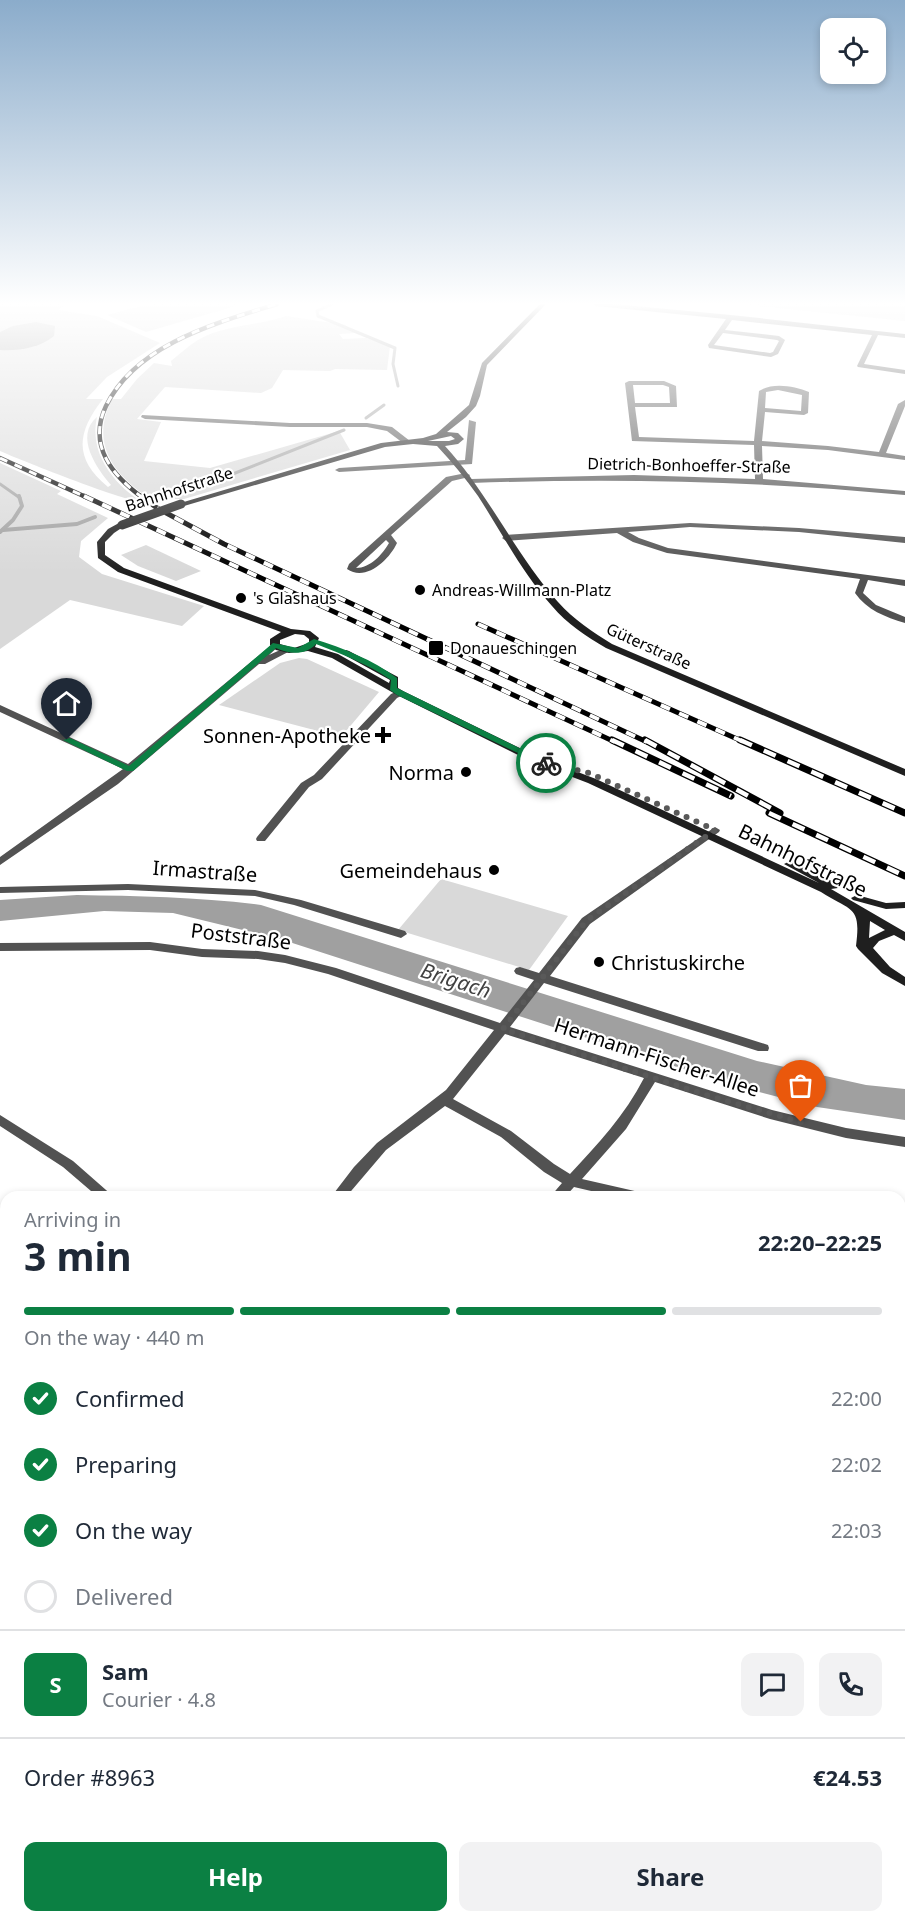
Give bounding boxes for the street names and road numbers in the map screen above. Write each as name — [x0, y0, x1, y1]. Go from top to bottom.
street label: Dietrich-Bonhoeffer-Straße — [587, 452, 791, 478]
street label: Bahnhofstraße — [122, 461, 236, 517]
street label: Güterstraße — [603, 617, 695, 675]
street label: Bahnhofstraße — [734, 817, 872, 903]
street label: Irmastraße — [152, 854, 258, 888]
street label: Poststraße — [189, 916, 293, 956]
street label: Hermann-Fischer-Allee — [551, 1011, 763, 1103]

